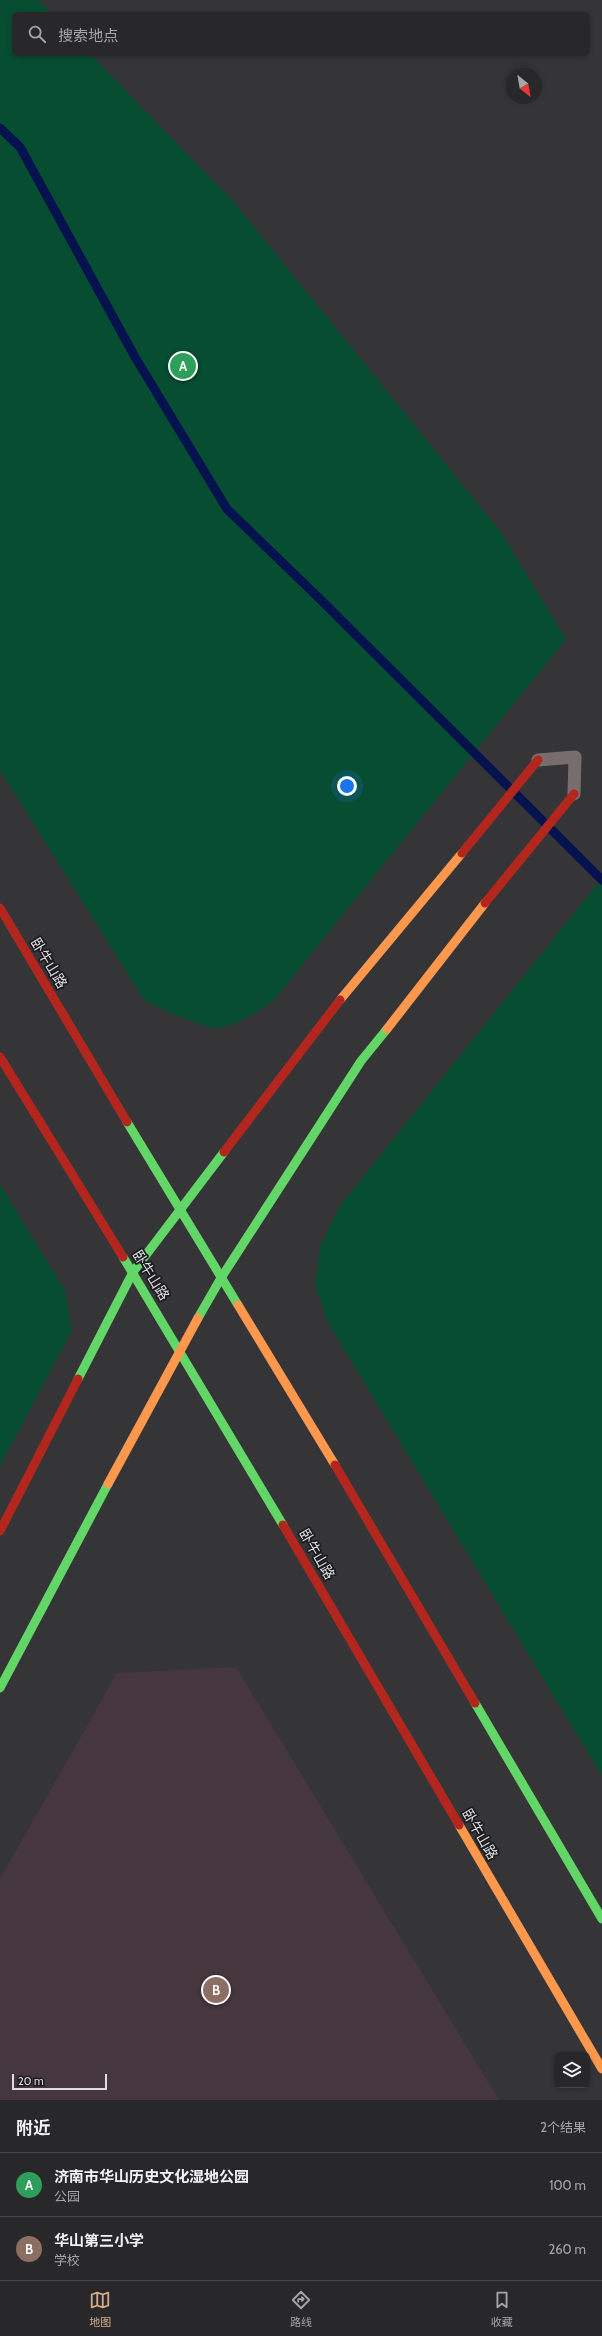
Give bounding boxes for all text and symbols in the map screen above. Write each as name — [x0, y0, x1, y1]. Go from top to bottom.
search box — [12, 12, 590, 56]
icon: search — [26, 23, 48, 45]
text: 搜索地点 — [58, 27, 118, 45]
north arrow — [506, 68, 542, 104]
pin: A — [170, 351, 196, 381]
your location — [337, 776, 357, 796]
street label: 卧牛山路 — [27, 934, 71, 992]
street label: 卧牛山路 — [129, 1246, 173, 1304]
street label: 卧牛山路 — [295, 1525, 339, 1583]
street label: 卧牛山路 — [458, 1805, 502, 1863]
pin: B — [203, 1975, 229, 2005]
map controls — [554, 2052, 590, 2088]
button: layers — [554, 2052, 590, 2088]
scale bar — [12, 2072, 107, 2091]
text: 20 m — [18, 2074, 44, 2088]
text: 附近 — [16, 2118, 50, 2138]
text: 2个结果 — [540, 2119, 586, 2135]
text: 济南市华山历史文化湿地公园 — [54, 2168, 249, 2186]
text: A — [25, 2177, 33, 2193]
text: 100 m — [549, 2177, 586, 2193]
text: 公园 — [54, 2188, 80, 2204]
text: 华山第三小学 — [54, 2232, 144, 2250]
text: B — [25, 2241, 33, 2257]
text: 260 m — [548, 2241, 586, 2257]
text: 学校 — [54, 2252, 80, 2268]
tab: 地图 — [89, 2289, 111, 2329]
tab: 路线 — [290, 2289, 312, 2329]
tab: 收藏 — [491, 2289, 513, 2329]

